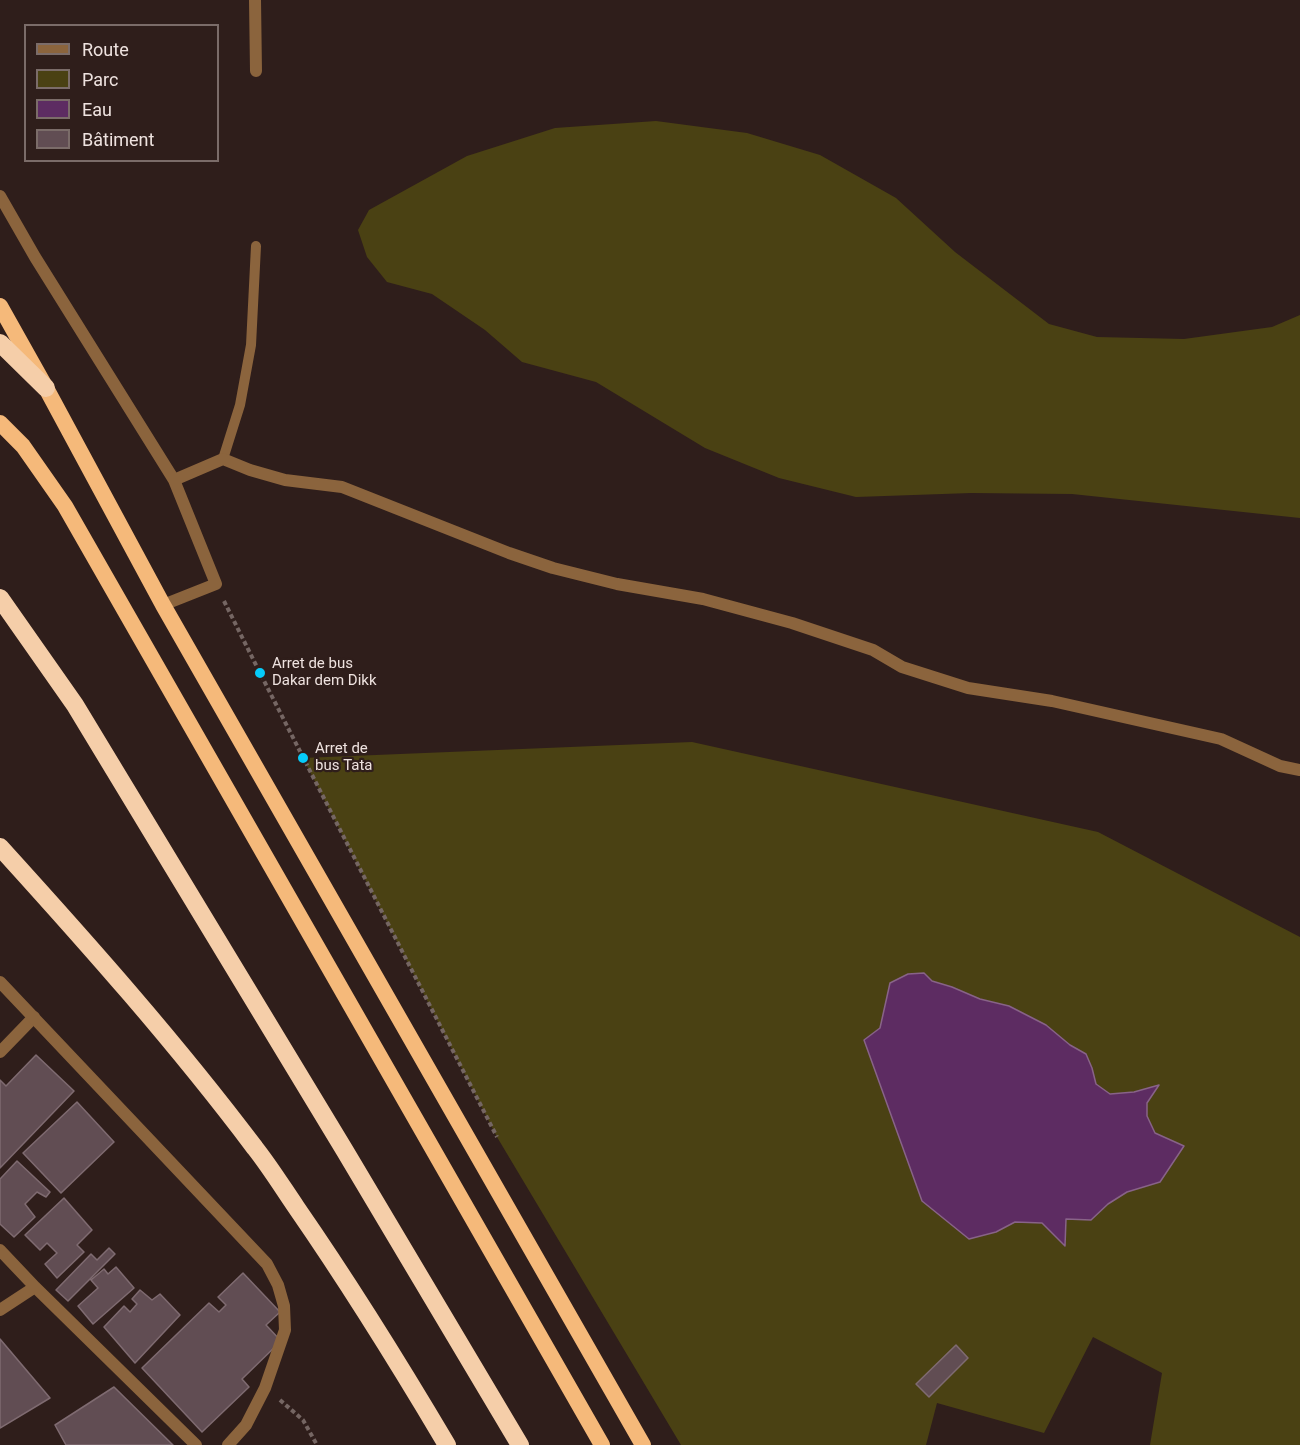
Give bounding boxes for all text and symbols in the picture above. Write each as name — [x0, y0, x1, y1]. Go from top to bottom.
legend — [24, 24, 219, 162]
text: Route — [82, 39, 129, 60]
text: Parc — [82, 69, 118, 90]
text: Eau — [82, 99, 112, 120]
text: Bâtiment — [82, 129, 154, 150]
place label: Arret de bus Dakar dem Dikk — [272, 655, 377, 690]
marker: Arret de bus Dakar dem Dikk — [253, 666, 267, 680]
place label: Arret de bus Tata — [315, 740, 373, 775]
marker: Arret de bus Tata — [296, 751, 310, 765]

